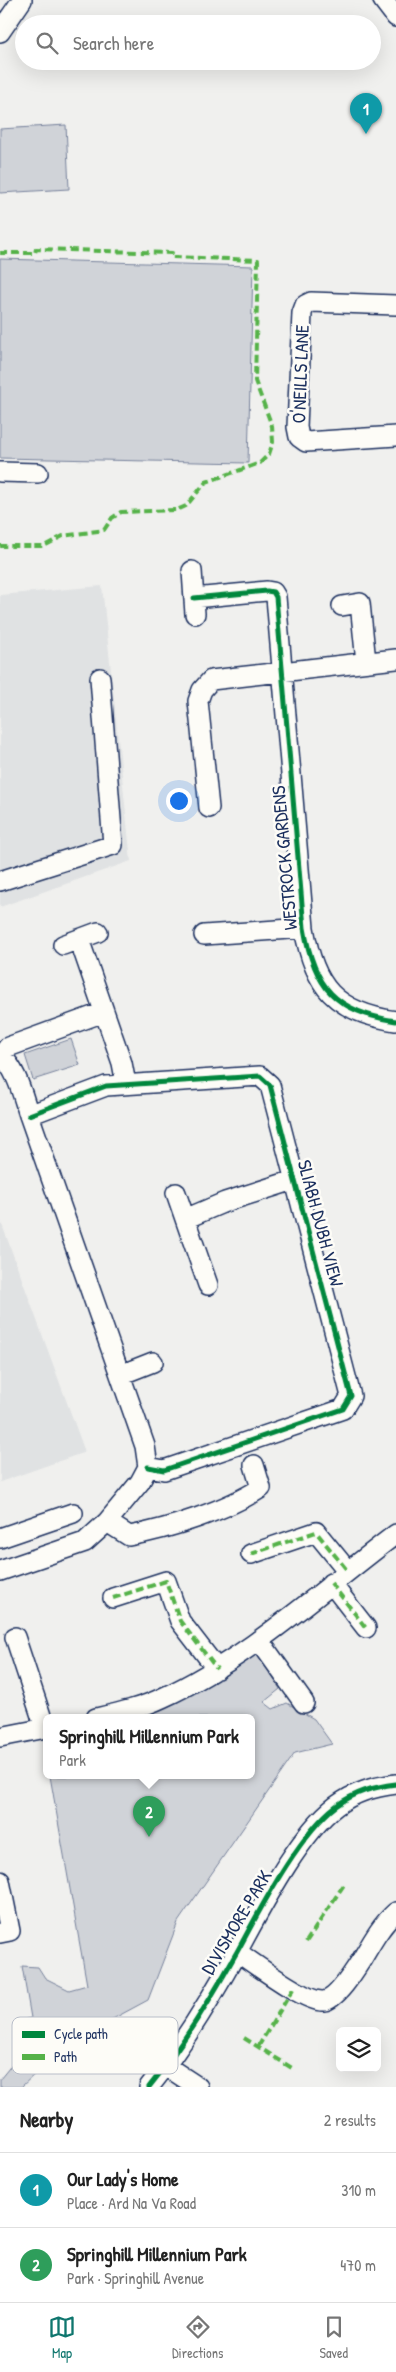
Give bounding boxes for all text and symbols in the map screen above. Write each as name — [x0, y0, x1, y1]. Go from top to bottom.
search box — [15, 15, 381, 70]
icon: search — [33, 29, 61, 57]
text: Search here — [73, 30, 154, 56]
pin: 1 — [350, 93, 382, 134]
street label: O'NEILLS LANE — [285, 324, 315, 424]
street label: WESTROCK GARDENS — [265, 784, 303, 931]
your location — [166, 788, 192, 814]
street label: SLIABH DUBH VIEW — [292, 1157, 350, 1289]
popup — [43, 1714, 255, 1779]
text: Springhill Millennium Park — [59, 1723, 239, 1749]
text: Park — [59, 1749, 86, 1771]
pin: 2 — [133, 1796, 165, 1837]
street label: DIVISMORE PARK — [195, 1865, 277, 1979]
legend — [12, 2017, 178, 2074]
text: Cycle path — [54, 2024, 108, 2044]
map controls — [336, 2027, 381, 2072]
button: layers — [336, 2027, 381, 2072]
text: Path — [54, 2047, 77, 2066]
text: Nearby — [20, 2105, 73, 2134]
text: 2 results — [324, 2109, 376, 2131]
text: Our Lady's Home — [67, 2166, 179, 2192]
text: 1 — [33, 2179, 39, 2201]
text: 310 m — [341, 2179, 376, 2201]
text: Place · Ard Na Va Road — [67, 2192, 196, 2214]
text: Springhill Millennium Park — [67, 2241, 247, 2267]
text: 2 — [32, 2254, 40, 2276]
text: 470 m — [340, 2254, 376, 2276]
text: Park · Springhill Avenue — [67, 2267, 204, 2289]
tab: Map — [48, 2313, 76, 2362]
tab: Directions — [172, 2313, 223, 2362]
tab: Saved — [319, 2313, 348, 2362]

